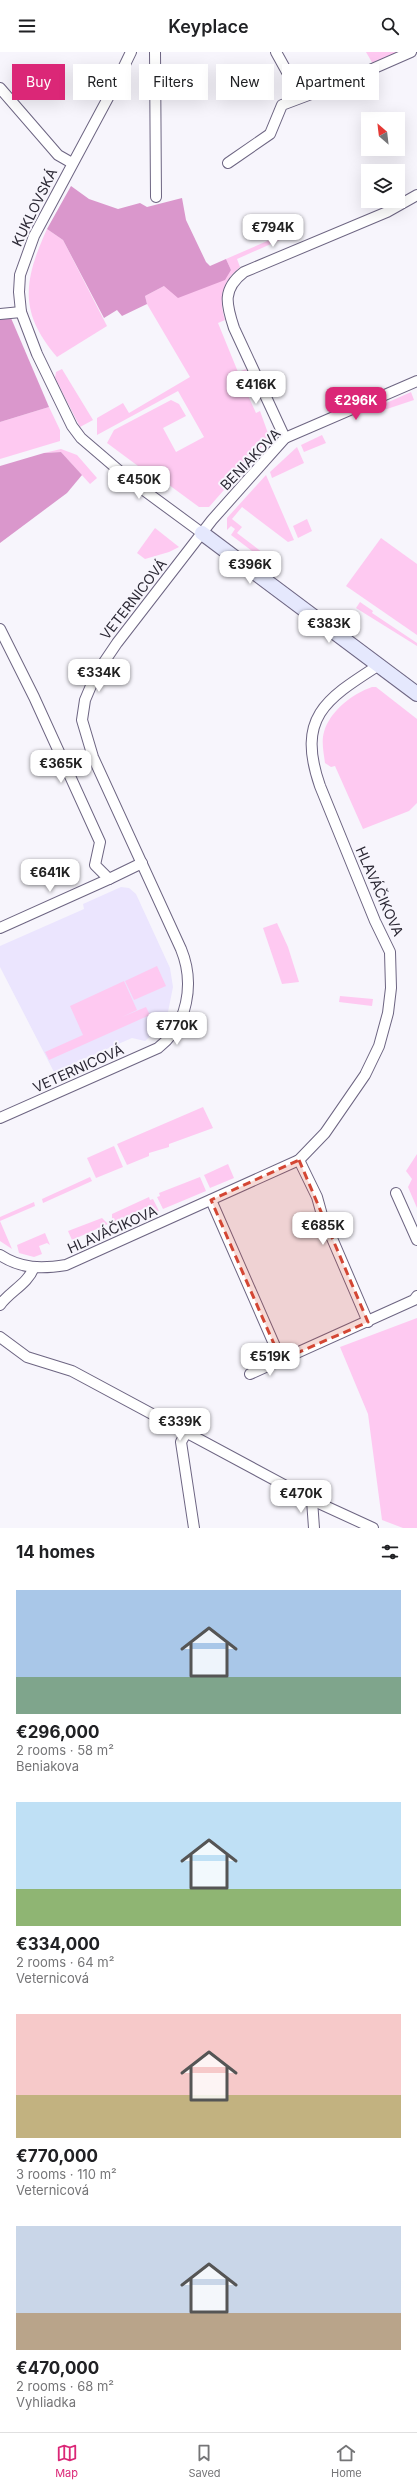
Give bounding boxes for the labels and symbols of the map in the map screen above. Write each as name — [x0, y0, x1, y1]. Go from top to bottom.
north arrow — [361, 112, 405, 156]
street label: KUKLOVSKÁ — [8, 165, 60, 249]
pin: €794K — [245, 214, 301, 248]
pin: €416K — [228, 371, 284, 405]
pin: €296K — [328, 387, 384, 421]
street label: BENIAKOVA — [216, 424, 284, 493]
pin: €450K — [111, 466, 167, 500]
pin: €396K — [222, 551, 278, 585]
street label: VETERNICOVÁ — [96, 555, 170, 643]
pin: €383K — [301, 610, 357, 644]
pin: €334K — [71, 659, 127, 693]
pin: €365K — [33, 750, 89, 784]
street label: HLAVÁČIKOVA — [353, 843, 408, 939]
pin: €641K — [22, 859, 78, 893]
pin: €770K — [149, 1012, 205, 1046]
street label: VETERNICOVÁ — [30, 1040, 126, 1096]
street label: HLAVÁČIKOVA — [64, 1201, 160, 1256]
pin: €685K — [295, 1212, 351, 1246]
pin: €519K — [242, 1343, 298, 1377]
pin: €339K — [152, 1408, 208, 1442]
pin: €470K — [273, 1480, 329, 1514]

